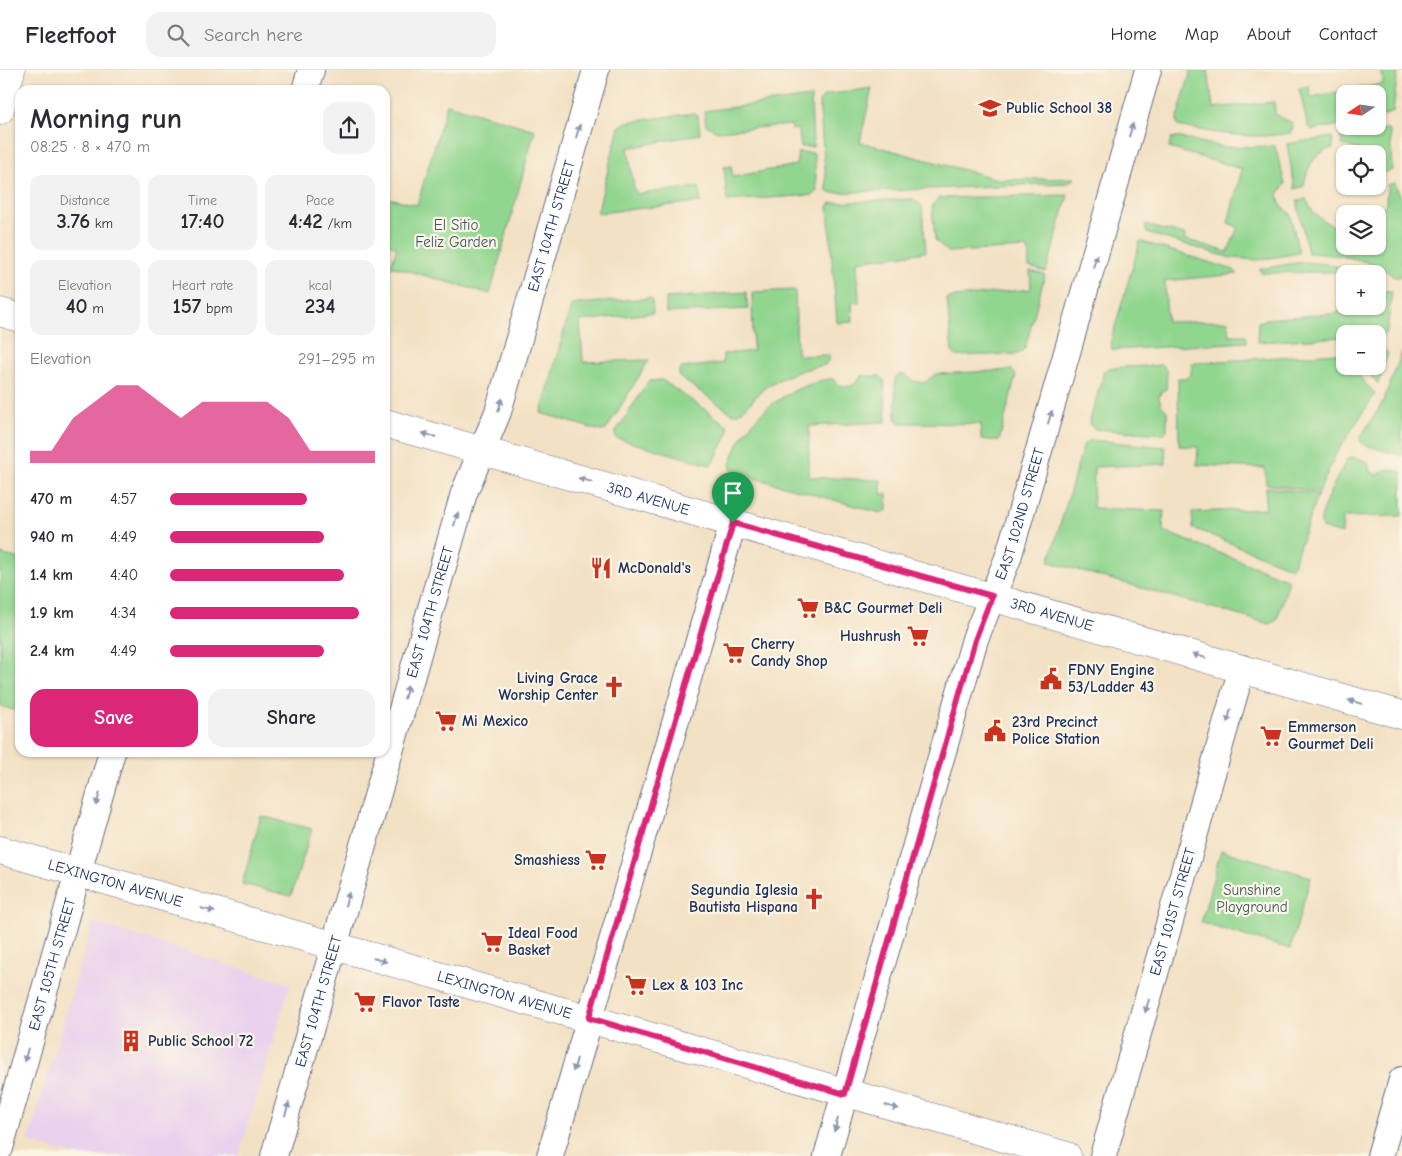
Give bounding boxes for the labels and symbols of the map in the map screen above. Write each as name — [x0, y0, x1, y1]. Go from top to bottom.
north arrow — [1336, 85, 1386, 135]
school or university icon: Public School 38 — [977, 95, 1003, 121]
place label: Public School 38 — [1006, 99, 1112, 117]
one-way arrow — [1128, 123, 1136, 138]
one-way arrow — [575, 124, 583, 139]
street label: EAST 104TH STREET — [524, 158, 579, 294]
park label: El Sitio Feliz Garden — [415, 216, 497, 251]
one-way arrow — [1091, 253, 1099, 268]
one-way arrow — [496, 397, 504, 412]
one-way arrow — [1046, 410, 1054, 425]
one-way arrow — [421, 431, 436, 439]
street label: EAST 102ND STREET — [991, 445, 1048, 583]
pin — [712, 472, 754, 523]
one-way arrow — [577, 476, 592, 484]
street label: 3RD AVENUE — [605, 478, 692, 519]
one-way arrow — [453, 512, 461, 527]
street label: EAST 104TH STREET — [403, 544, 457, 680]
restaurant icon: McDonald's — [588, 555, 614, 581]
place label: McDonald's — [618, 559, 691, 577]
street label: 3RD AVENUE — [1008, 594, 1096, 635]
supermarket icon: B&C Gourmet Deli — [795, 595, 821, 621]
place label: B&C Gourmet Deli — [824, 599, 943, 617]
supermarket icon: Hushrush — [905, 623, 931, 649]
place label: Hushrush — [840, 627, 901, 645]
place label: Cherry Candy Shop — [751, 635, 828, 670]
supermarket icon: Cherry Candy Shop — [721, 640, 747, 666]
one-way arrow — [1192, 652, 1207, 660]
place label: FDNY Engine 53/Ladder 43 — [1068, 661, 1154, 696]
public building icon: FDNY Engine 53/Ladder 43 — [1038, 666, 1064, 692]
place label: Living Grace Worship Center — [499, 669, 598, 704]
church icon: Living Grace Worship Center — [601, 674, 627, 700]
one-way arrow — [403, 685, 411, 700]
one-way arrow — [1348, 697, 1363, 705]
supermarket icon: Mi Mexico — [433, 708, 459, 734]
one-way arrow — [1225, 708, 1233, 723]
place label: Mi Mexico — [462, 712, 529, 730]
place label: 23rd Precinct Police Station — [1012, 713, 1100, 748]
public building icon: 23rd Precinct Police Station — [982, 718, 1008, 744]
place label: Emmerson Gourmet Deli — [1288, 718, 1374, 753]
supermarket icon: Emmerson Gourmet Deli — [1258, 723, 1284, 749]
one-way arrow — [94, 792, 102, 807]
street label: EAST 101ST STREET — [1146, 846, 1199, 978]
supermarket icon: Smashiess — [583, 847, 609, 873]
place label: Smashiess — [514, 851, 580, 869]
street label: LEXINGTON AVENUE — [46, 855, 185, 911]
place label: Segundia Iglesia Bautista Hispana — [689, 881, 798, 916]
park label: Sunshine Playground — [1216, 881, 1288, 916]
church icon: Segundia Iglesia Bautista Hispana — [801, 886, 827, 912]
one-way arrow — [343, 891, 351, 906]
street label: EAST 105TH STREET — [25, 896, 79, 1033]
one-way arrow — [201, 907, 216, 915]
place label: Ideal Food Basket — [508, 924, 578, 959]
supermarket icon: Ideal Food Basket — [479, 929, 505, 955]
street label: EAST 104TH STREET — [291, 933, 346, 1069]
one-way arrow — [373, 956, 388, 964]
street label: LEXINGTON AVENUE — [435, 967, 574, 1023]
supermarket icon: Lex & 103 Inc — [623, 972, 649, 998]
place label: Lex & 103 Inc — [652, 976, 743, 994]
supermarket icon: Flavor Taste — [352, 989, 378, 1015]
place label: Flavor Taste — [382, 993, 460, 1011]
one-way arrow — [1142, 999, 1150, 1014]
building icon: Public School 72 — [118, 1028, 144, 1054]
place label: Public School 72 — [148, 1032, 253, 1050]
one-way arrow — [22, 1047, 30, 1062]
one-way arrow — [571, 1058, 579, 1073]
one-way arrow — [284, 1101, 292, 1116]
one-way arrow — [884, 1103, 899, 1111]
one-way arrow — [831, 1117, 839, 1132]

